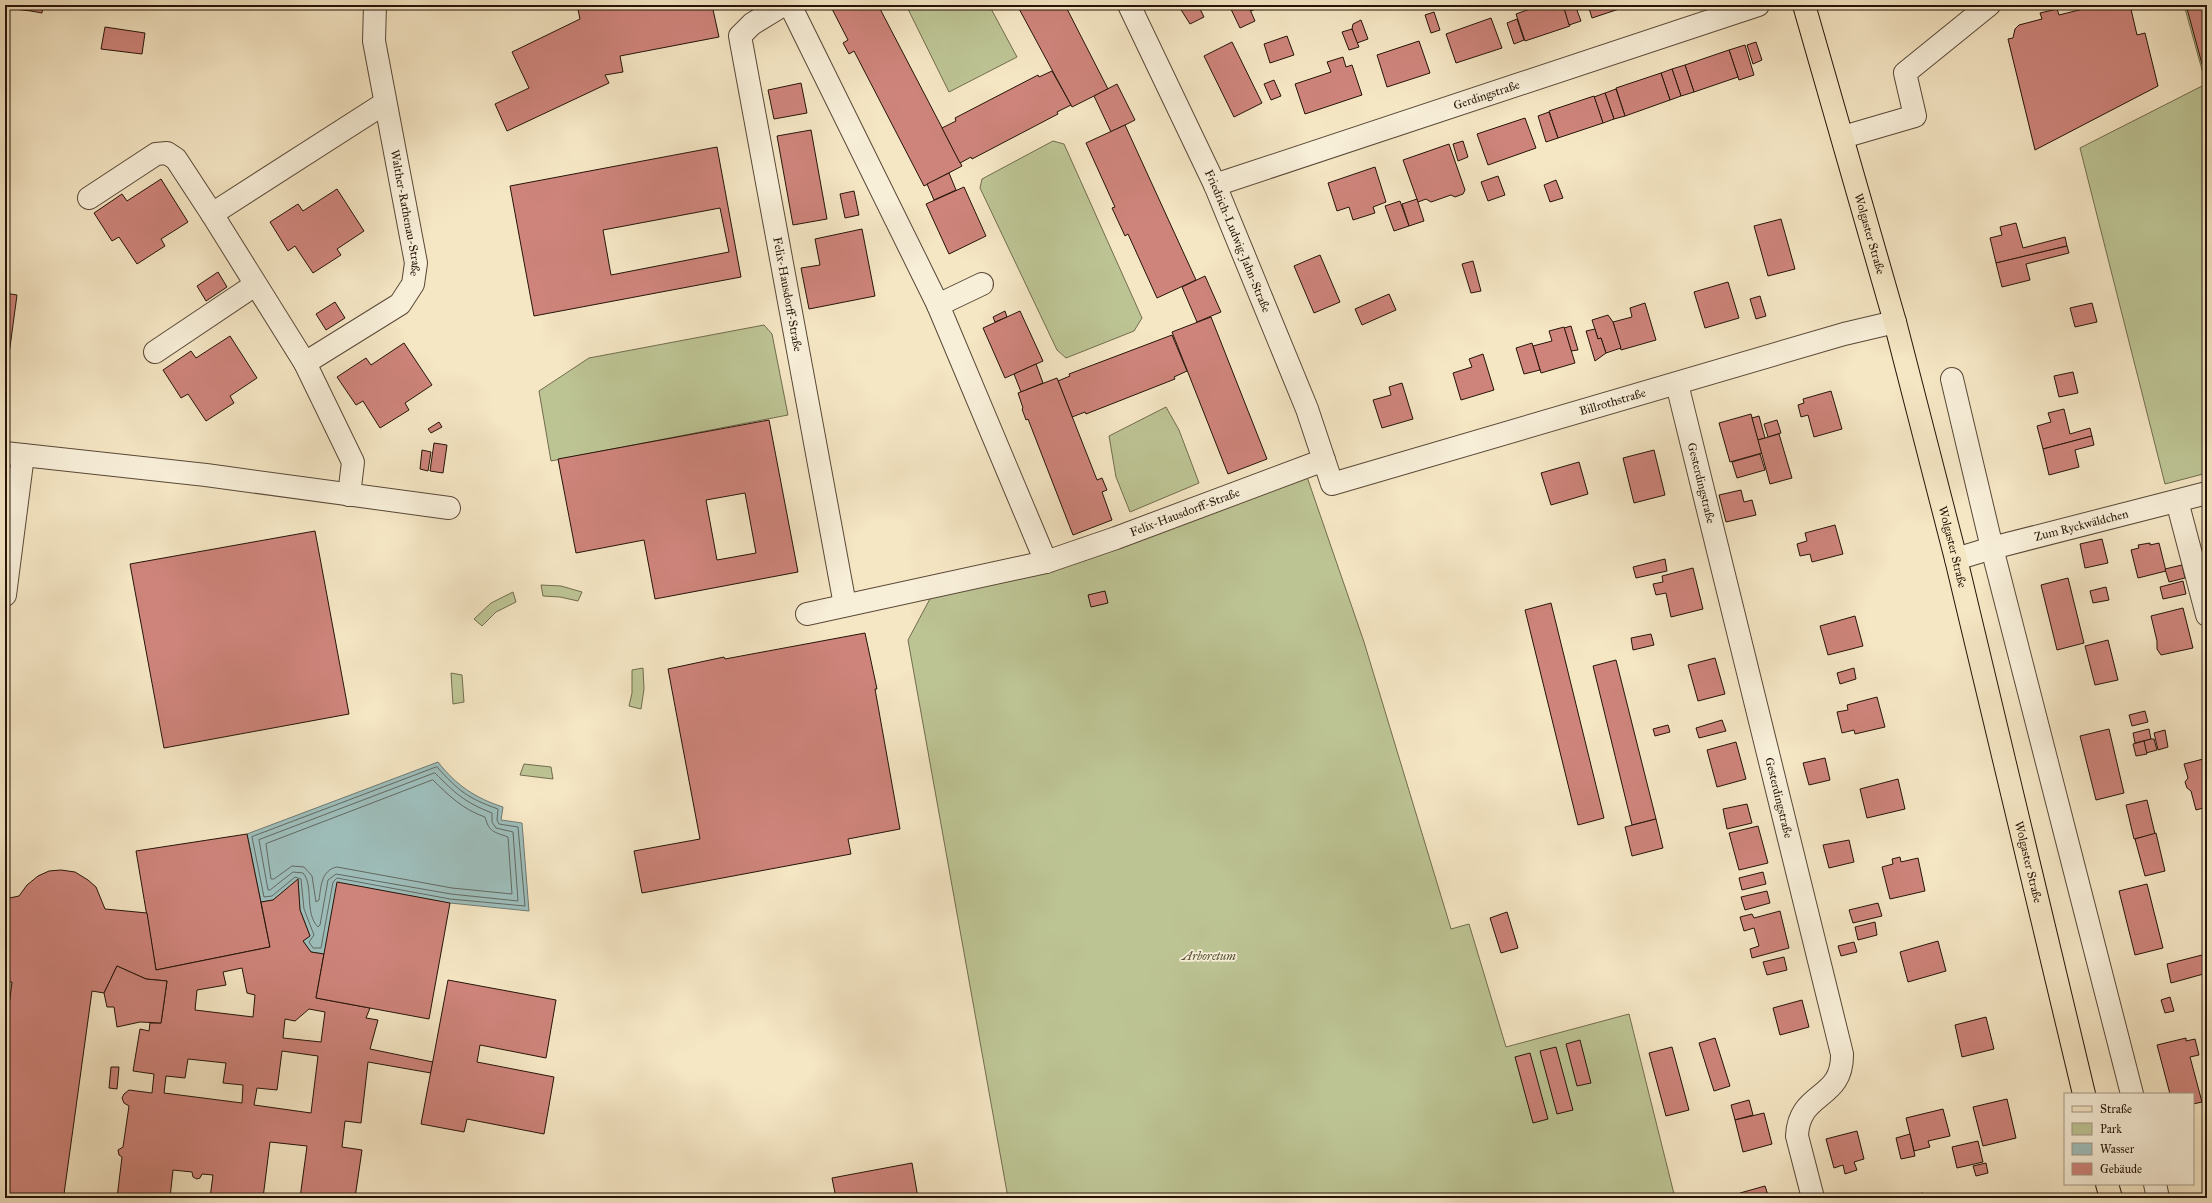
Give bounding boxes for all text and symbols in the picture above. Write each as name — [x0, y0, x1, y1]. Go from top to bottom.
street label: Gerdingstraße — [1451, 77, 1521, 113]
street label: Walther-Rathenau-Straße — [388, 148, 423, 277]
street label: Friedrich-Ludwig-Jahn-Straße — [1202, 167, 1274, 315]
street label: Wolgaster Straße — [1851, 192, 1888, 276]
street label: Felix-Hausdorff-Straße — [770, 236, 805, 353]
street label: Billrothstraße — [1578, 385, 1647, 418]
street label: Gesterdingstraße — [1685, 441, 1718, 525]
street label: Felix-Hausdorff-Straße — [1128, 485, 1242, 539]
street label: Wolgaster Straße — [1936, 505, 1970, 589]
street label: Zum Ryckwäldchen — [2033, 506, 2130, 544]
street label: Gesterdingstraße — [1762, 756, 1796, 839]
street label: Wolgaster Straße — [2012, 820, 2045, 904]
park label: Arboretum — [1180, 949, 1236, 963]
legend — [2064, 1093, 2194, 1185]
text: Straße — [2100, 1102, 2132, 1116]
text: Park — [2100, 1122, 2122, 1136]
text: Wasser — [2100, 1142, 2135, 1156]
text: Gebäude — [2100, 1162, 2142, 1176]

